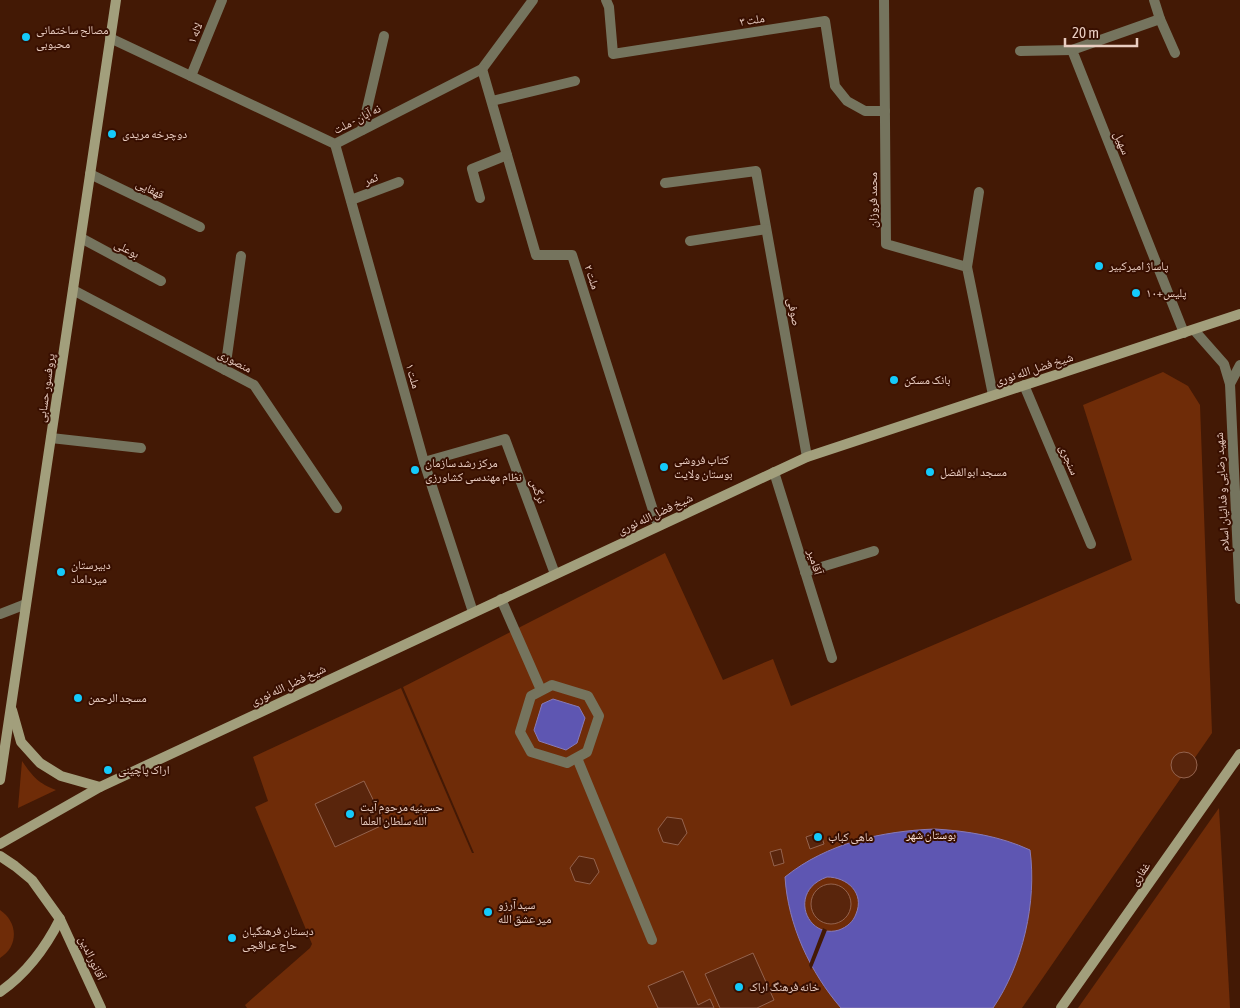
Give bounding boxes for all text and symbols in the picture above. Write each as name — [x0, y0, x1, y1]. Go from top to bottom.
street label: ملت ۳ — [738, 11, 766, 29]
scale bar — [1065, 15, 1138, 47]
street label: لاله ۱ — [185, 21, 205, 45]
place label: مصالح ساختمانی محبوبی — [36, 23, 108, 51]
text: 20 m — [1072, 24, 1099, 41]
marker: مصالح ساختمانی محبوبی — [20, 31, 32, 43]
street label: نه آبان - ملت — [331, 101, 383, 137]
place label: دوچرخه مریدی — [122, 127, 187, 141]
marker: دوچرخه مریدی — [106, 128, 118, 140]
street label: سهیل — [1111, 129, 1133, 157]
street label: ثمر — [361, 170, 381, 188]
street label: محمد فروزان — [866, 172, 880, 228]
street label: قهقایی — [134, 176, 166, 202]
street label: بوعلی — [112, 237, 142, 262]
place label: پاساژ امیرکبیر — [1108, 259, 1169, 273]
marker: پاساژ امیرکبیر — [1093, 260, 1105, 272]
street label: ملت ۲ — [581, 263, 603, 291]
place label: پلیس+۱۰ — [1146, 286, 1187, 300]
marker: پلیس+۱۰ — [1130, 287, 1142, 299]
street label: صوفی — [785, 297, 803, 327]
street label: منصوری — [216, 346, 254, 376]
street label: شیخ فضل الله نوری — [993, 350, 1075, 388]
street label: پروفسور حسابی — [34, 352, 58, 424]
street label: ملت ۱ — [403, 362, 423, 390]
place label: بانک مسکن — [904, 373, 951, 387]
marker: بانک مسکن — [888, 374, 900, 386]
street label: شهید رضایی و فدائیان اسلام — [1212, 432, 1233, 552]
street label: سنجری — [1056, 443, 1082, 477]
place label: کتاب فروشی بوستان ولایت — [674, 453, 733, 481]
place label: مرکز رشد سازمان نظام مهندسی کشاورزی — [425, 456, 522, 485]
marker: کتاب فروشی بوستان ولایت — [658, 461, 670, 473]
marker: مرکز رشد سازمان نظام مهندسی کشاورزی — [409, 464, 421, 476]
place label: مسجد ابوالفضل — [940, 465, 1007, 479]
marker: مسجد ابوالفضل — [924, 466, 936, 478]
street label: نرگس — [527, 477, 549, 505]
street label: شیخ فضل الله نوری — [615, 490, 695, 538]
street label: آقامیر — [804, 547, 826, 577]
place label: دبیرستان میرداماد — [71, 558, 111, 586]
marker: دبیرستان میرداماد — [55, 566, 67, 578]
street label: شیخ فضل الله نوری — [248, 661, 328, 709]
place label: مسجد الرحمن — [88, 691, 147, 705]
marker: مسجد الرحمن — [72, 692, 84, 704]
place label: اراک پاچینی — [118, 763, 170, 777]
marker: اراک پاچینی — [102, 764, 114, 776]
place label: حسینیه مرحوم آیت الله سلطان العلما — [360, 800, 443, 828]
marker: حسینیه مرحوم آیت الله سلطان العلما — [344, 808, 356, 820]
park label: بوستان شهر — [905, 828, 956, 842]
place label: ماهی کباب — [828, 830, 873, 844]
marker: ماهی کباب — [812, 831, 824, 843]
street label: غفاری — [1127, 859, 1153, 889]
place label: سید آرزو میر عشق الله — [498, 898, 551, 926]
marker: سید آرزو میر عشق الله — [482, 906, 494, 918]
place label: دبستان فرهنگیان حاج عراقچی — [242, 924, 314, 952]
marker: دبستان فرهنگیان حاج عراقچی — [226, 932, 238, 944]
street label: آقانورالدین — [76, 934, 109, 983]
place label: خانه فرهنگ اراک — [749, 980, 820, 994]
marker: خانه فرهنگ اراک — [733, 981, 745, 993]

